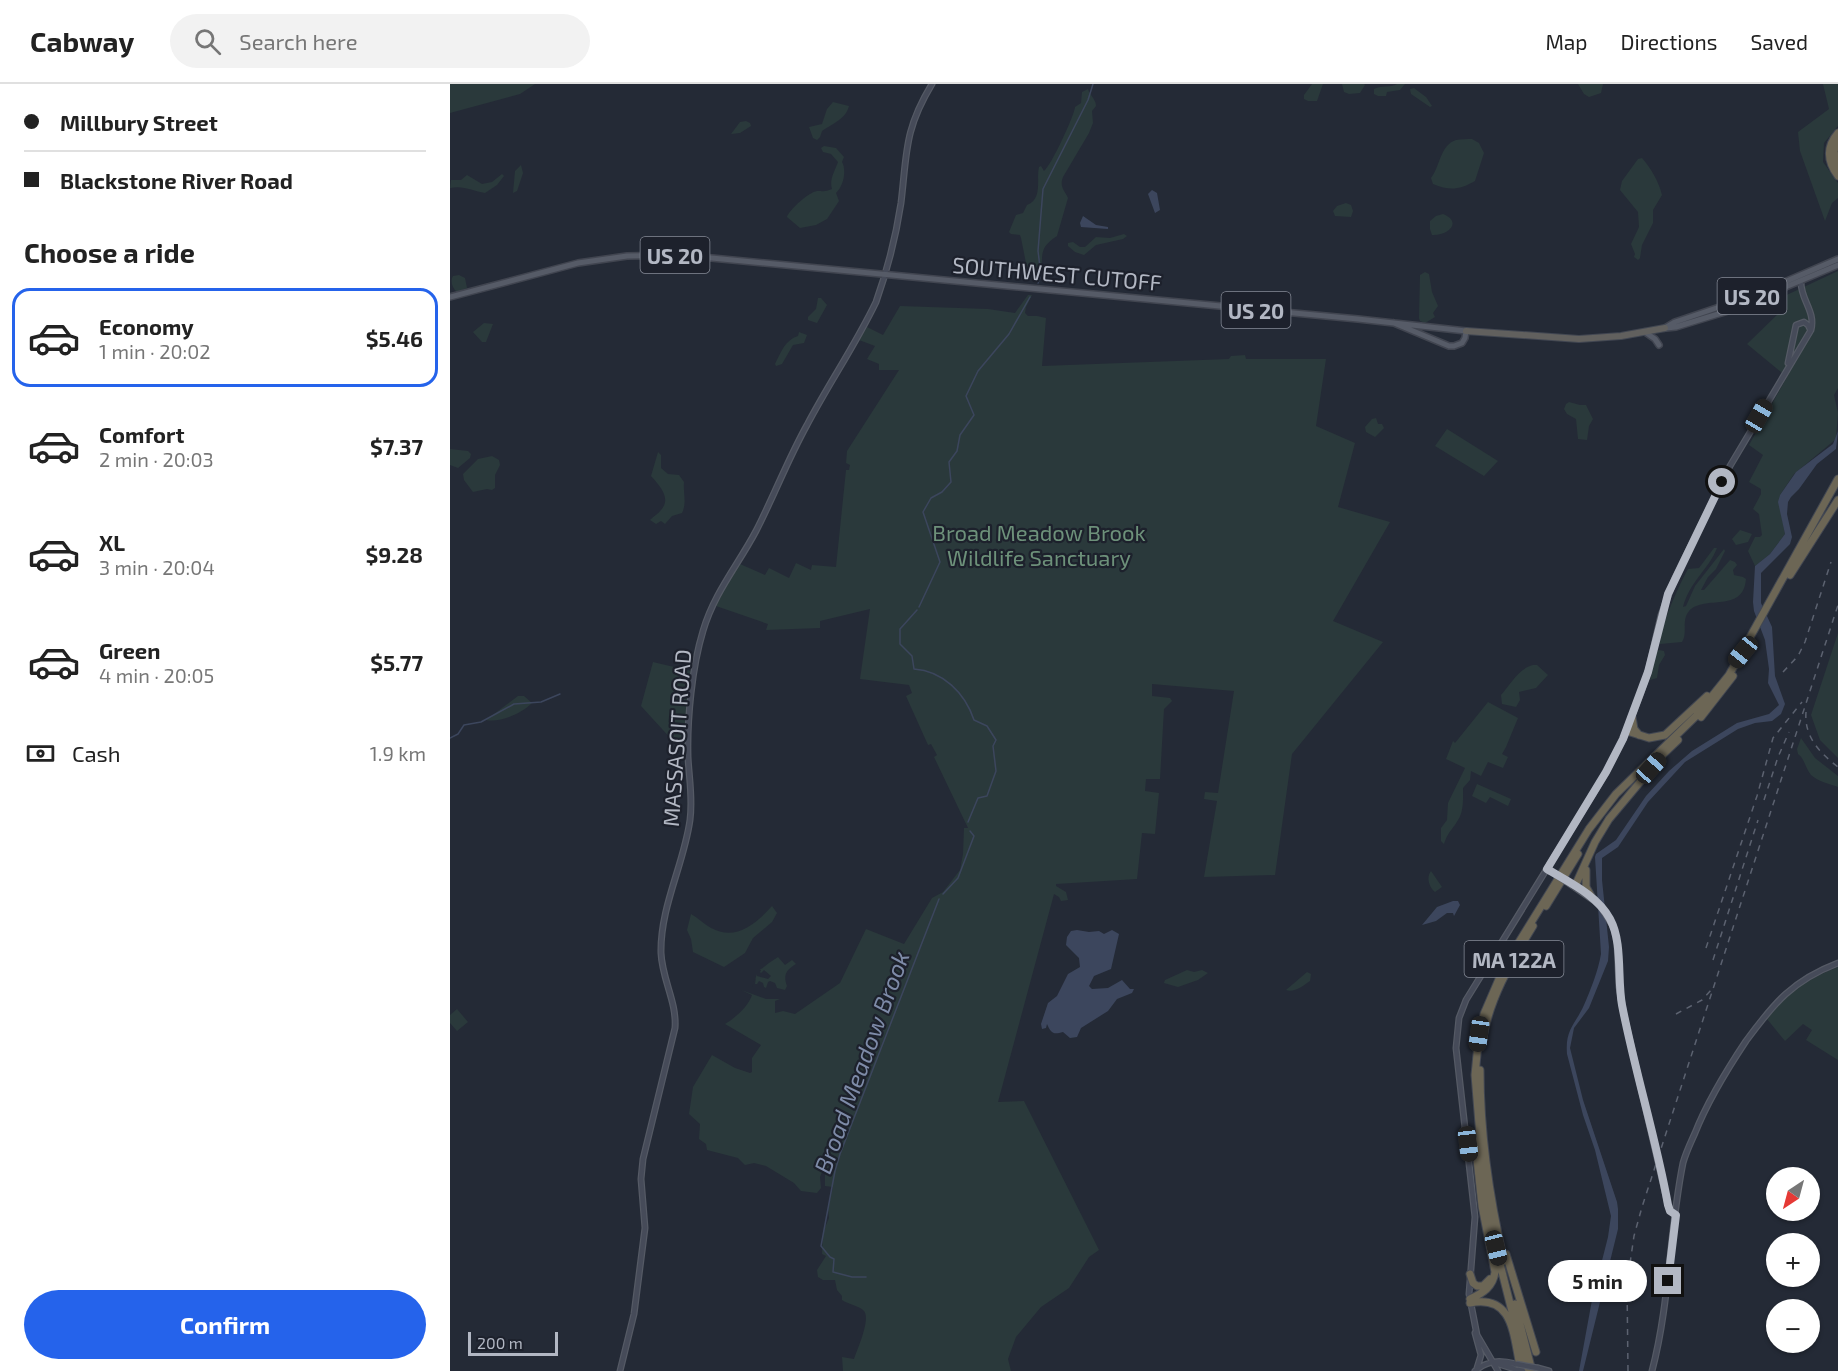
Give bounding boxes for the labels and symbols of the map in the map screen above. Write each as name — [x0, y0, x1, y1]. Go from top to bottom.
road number: US 20 — [640, 237, 710, 273]
street label: SOUTHWEST CUTOFF — [951, 251, 1163, 295]
road number: US 20 — [1718, 278, 1786, 314]
road number: US 20 — [1222, 292, 1290, 328]
car — [1742, 396, 1776, 436]
route start — [1708, 468, 1735, 495]
park label: Broad Meadow Brook Wildlife Sanctuary — [932, 519, 1146, 570]
car — [1725, 632, 1761, 672]
street label: MASSASOIT ROAD — [657, 648, 695, 828]
car — [1632, 749, 1670, 787]
road number: MA 122A — [1464, 941, 1564, 977]
water label: Broad Meadow Brook — [807, 947, 915, 1177]
car — [1468, 1015, 1490, 1053]
car — [1457, 1125, 1479, 1163]
north arrow — [1766, 1167, 1820, 1221]
car — [1483, 1228, 1509, 1268]
callout: 5 min — [1548, 1260, 1647, 1302]
route end — [1654, 1267, 1681, 1294]
scale bar — [468, 1329, 558, 1356]

